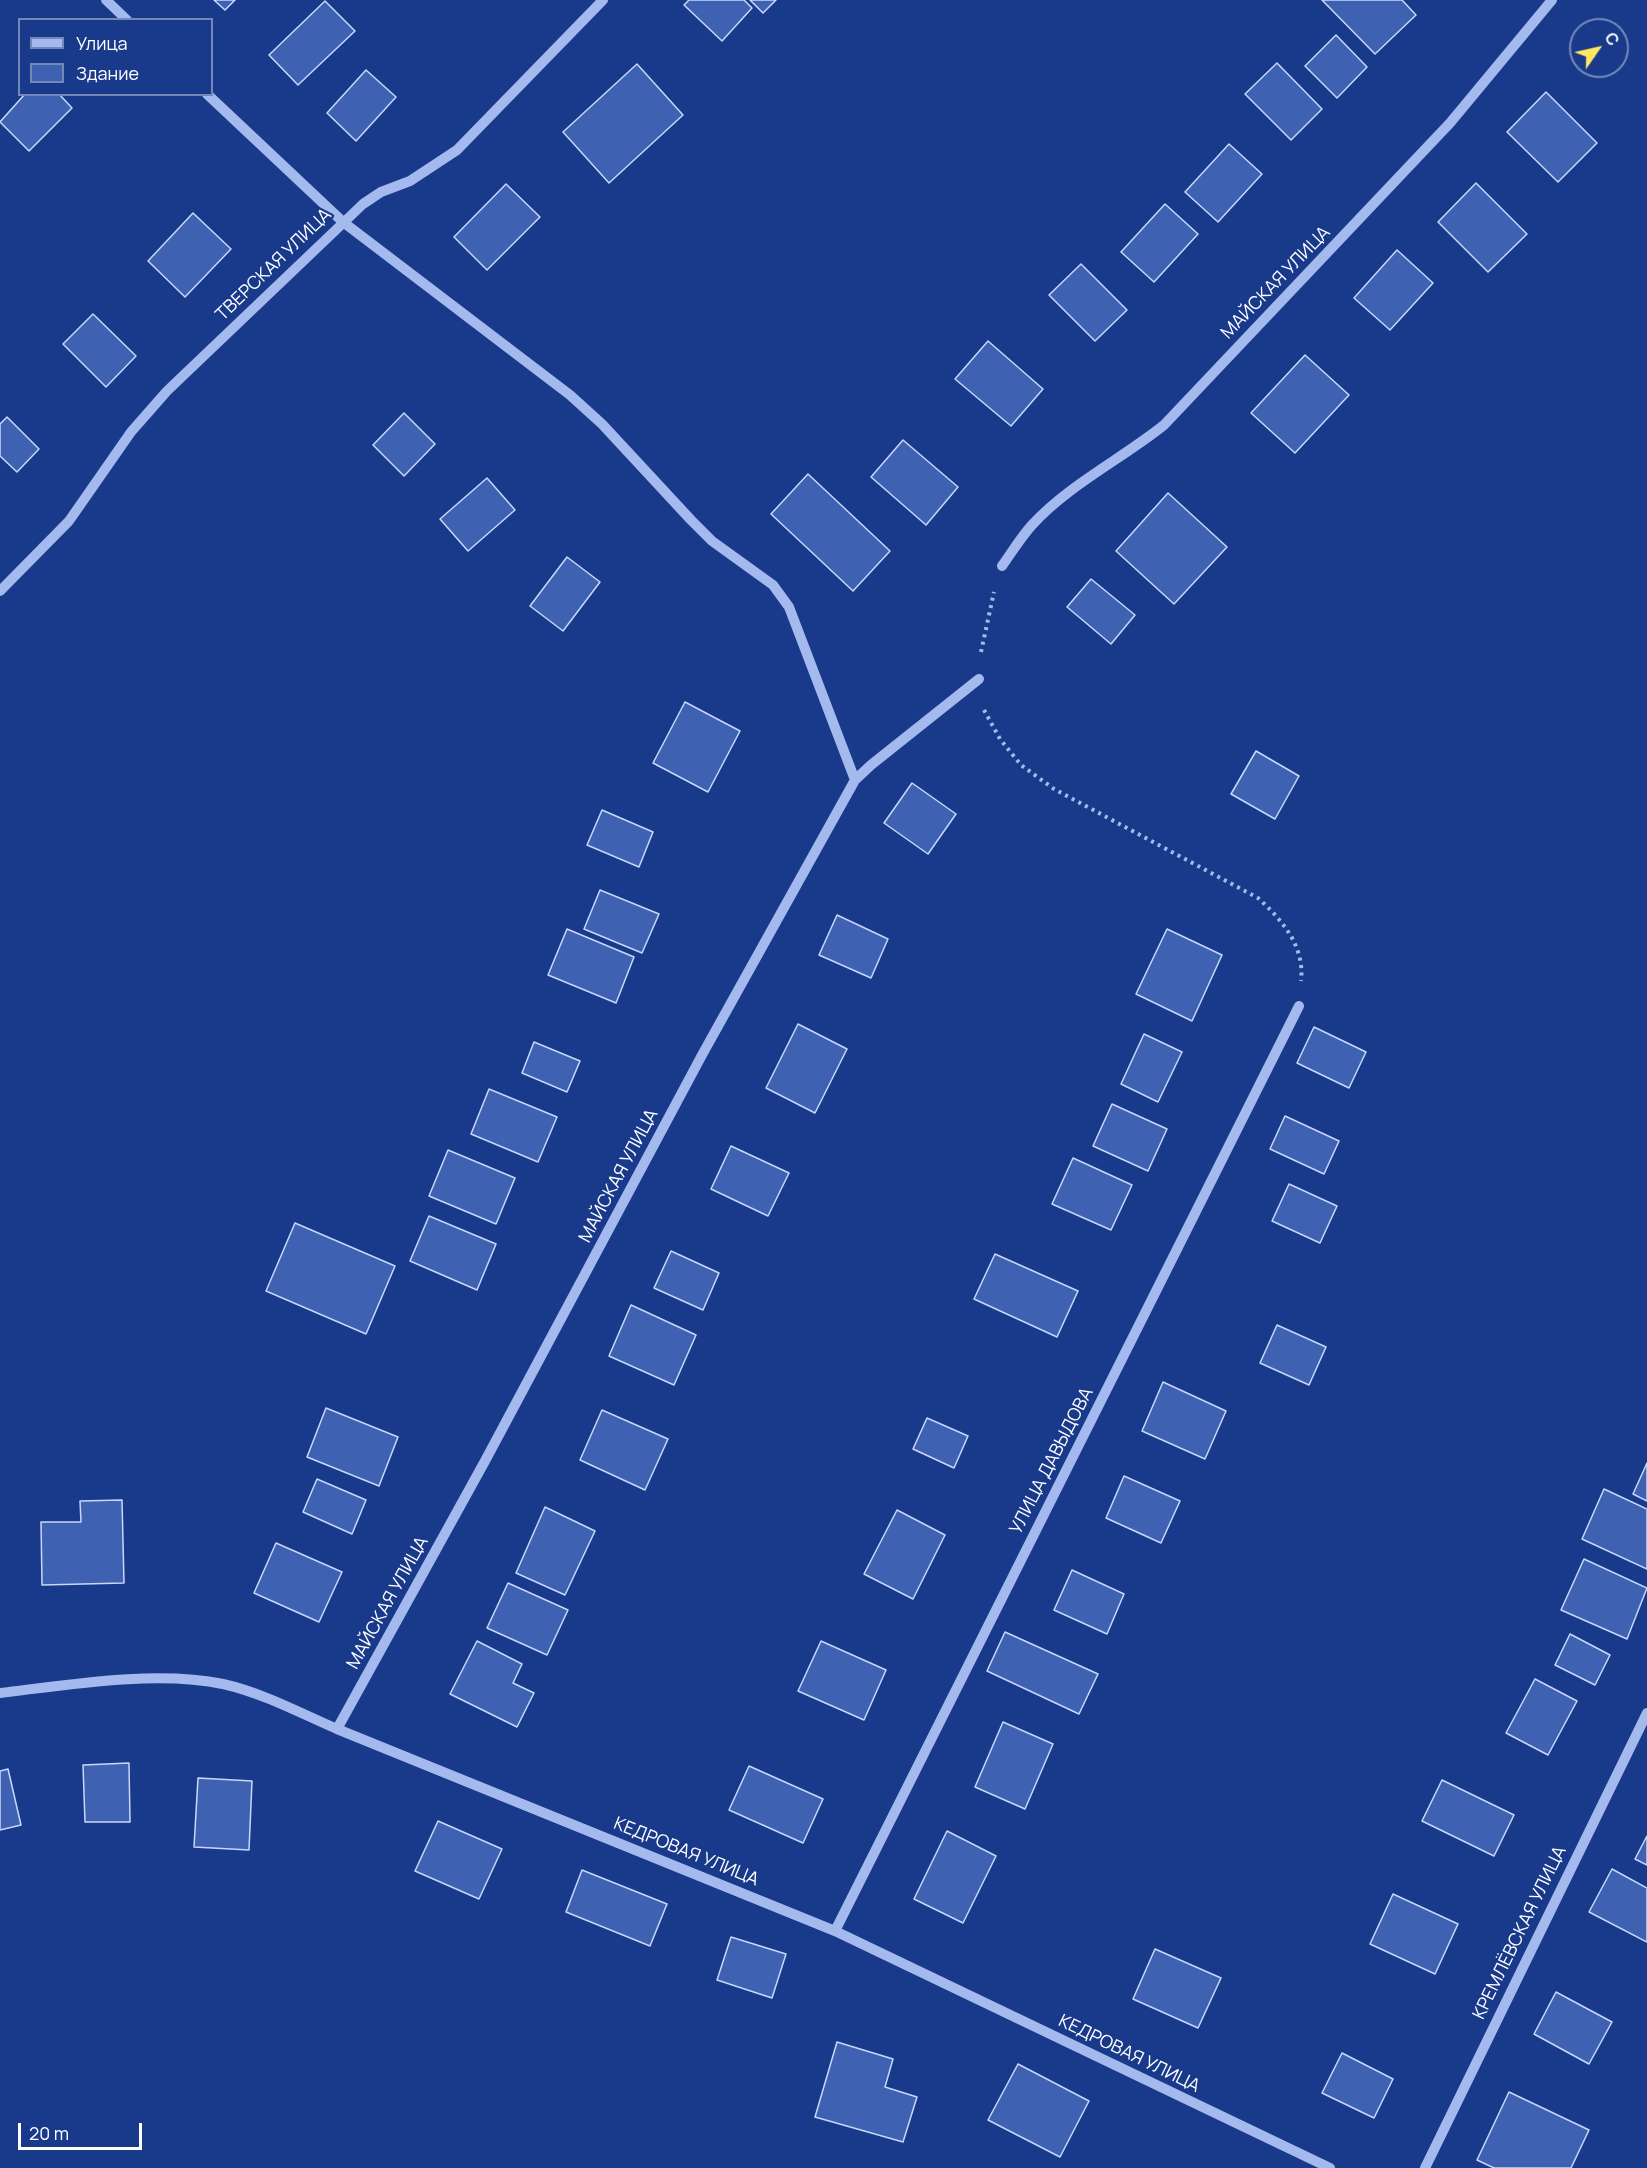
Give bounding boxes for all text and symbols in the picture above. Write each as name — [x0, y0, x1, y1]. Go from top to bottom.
legend — [18, 18, 213, 96]
north arrow — [1569, 18, 1629, 78]
text: С — [1600, 28, 1625, 50]
text: Улица — [76, 31, 128, 55]
text: Здание — [76, 61, 139, 85]
street label: ТВЕРСКАЯ УЛИЦА — [212, 204, 336, 326]
street label: МАЙСКАЯ УЛИЦА — [1217, 222, 1335, 344]
street label: МАЙСКАЯ УЛИЦА — [575, 1106, 663, 1246]
street label: УЛИЦА ДАВЫДОВА — [1006, 1384, 1098, 1538]
street label: МАЙСКАЯ УЛИЦА — [343, 1533, 433, 1673]
street label: КЕДРОВАЯ УЛИЦА — [610, 1813, 762, 1891]
street label: КРЕМЛЁВСКАЯ УЛИЦА — [1469, 1843, 1571, 2023]
street label: КЕДРОВАЯ УЛИЦА — [1055, 2010, 1203, 2098]
scale bar — [21, 2111, 146, 2149]
text: 20 m — [29, 2121, 69, 2145]

